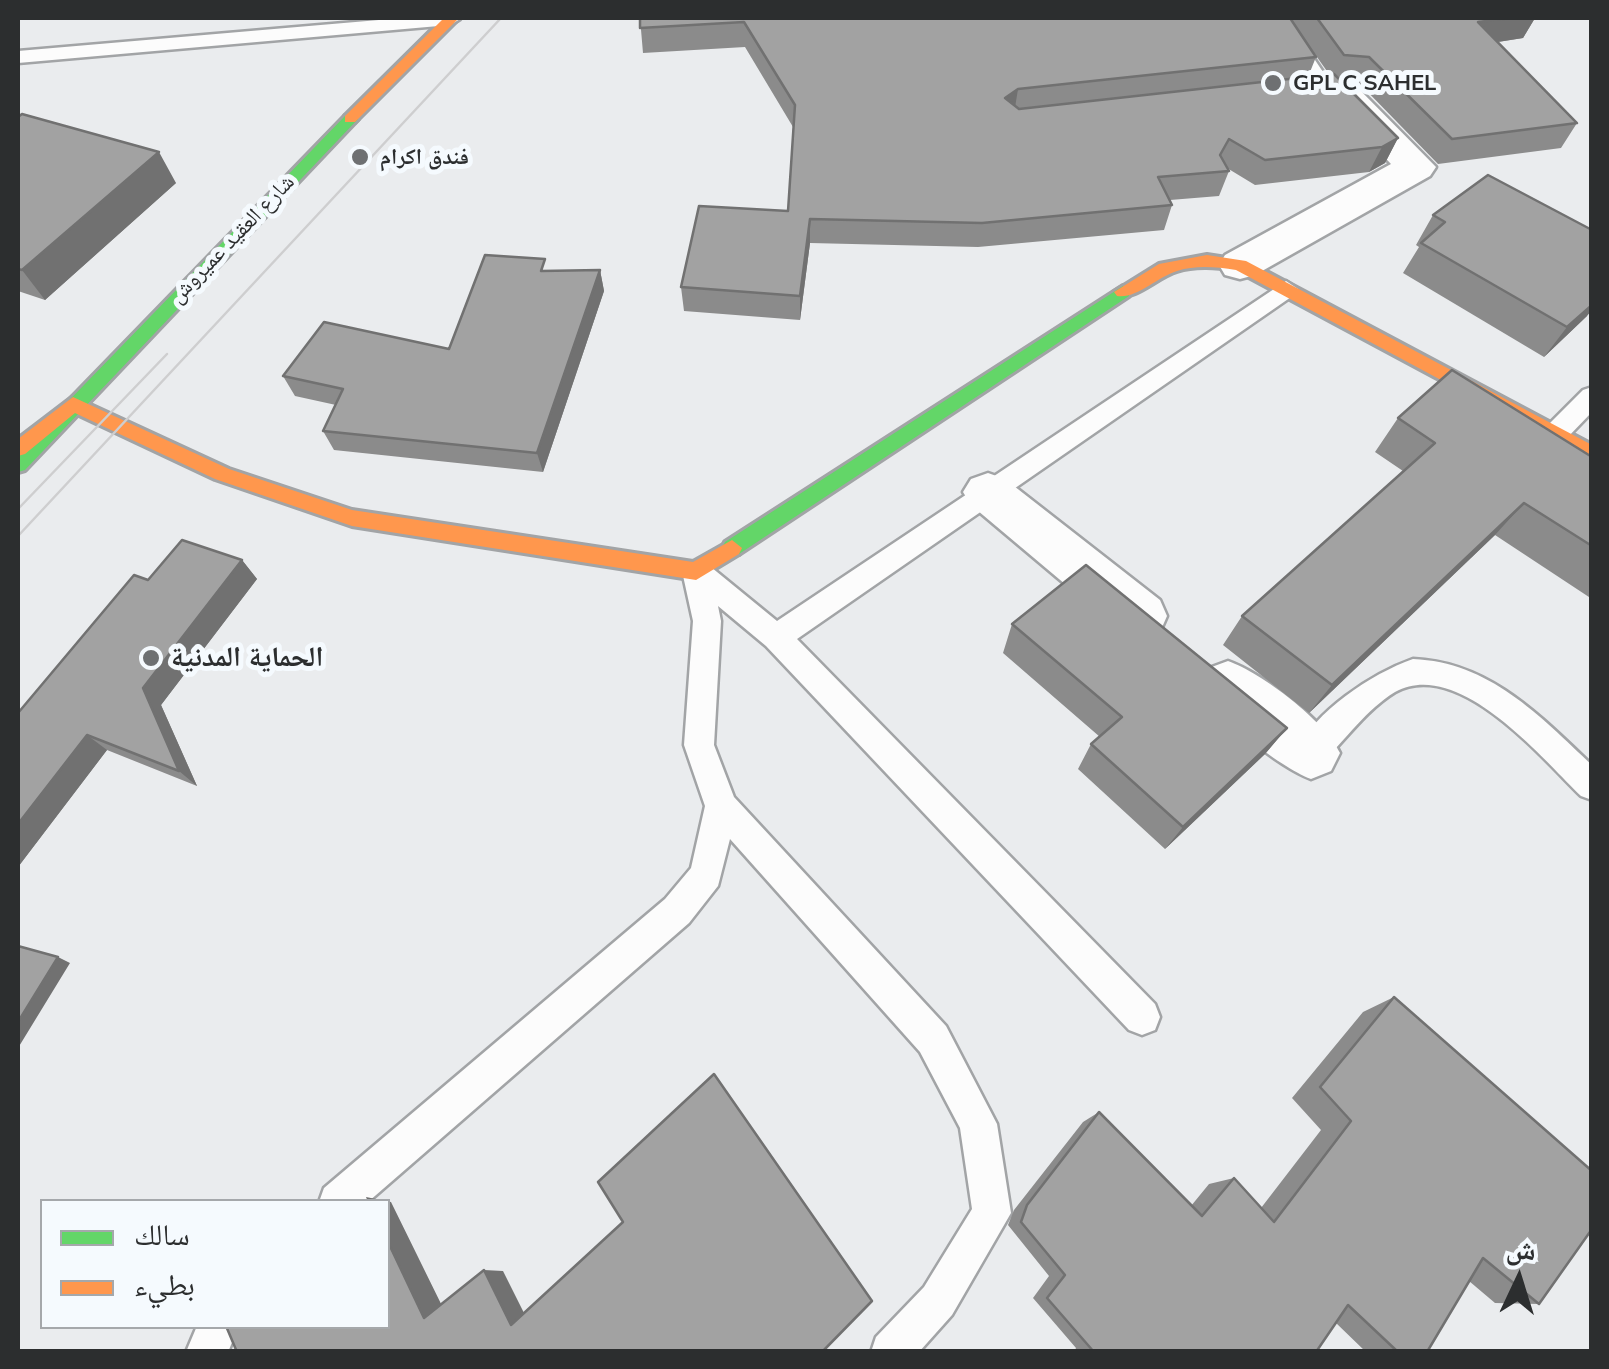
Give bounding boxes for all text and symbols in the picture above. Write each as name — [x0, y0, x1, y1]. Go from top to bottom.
place label: GPL C SAHEL — [1293, 70, 1436, 96]
marker: GPL C SAHEL — [1262, 72, 1284, 94]
place label: فندق اكرام — [380, 144, 469, 170]
marker: فندق اكرام — [349, 146, 371, 168]
street label: شارع العقيد عميروش — [164, 169, 300, 309]
place label: الحماية المدنية — [171, 641, 323, 675]
marker: الحماية المدنية — [140, 647, 162, 669]
legend — [40, 1199, 390, 1329]
text: سالك — [134, 1215, 190, 1253]
north arrow — [1469, 1229, 1569, 1329]
text: ش — [1505, 1230, 1537, 1267]
text: بطيء — [134, 1265, 195, 1303]

